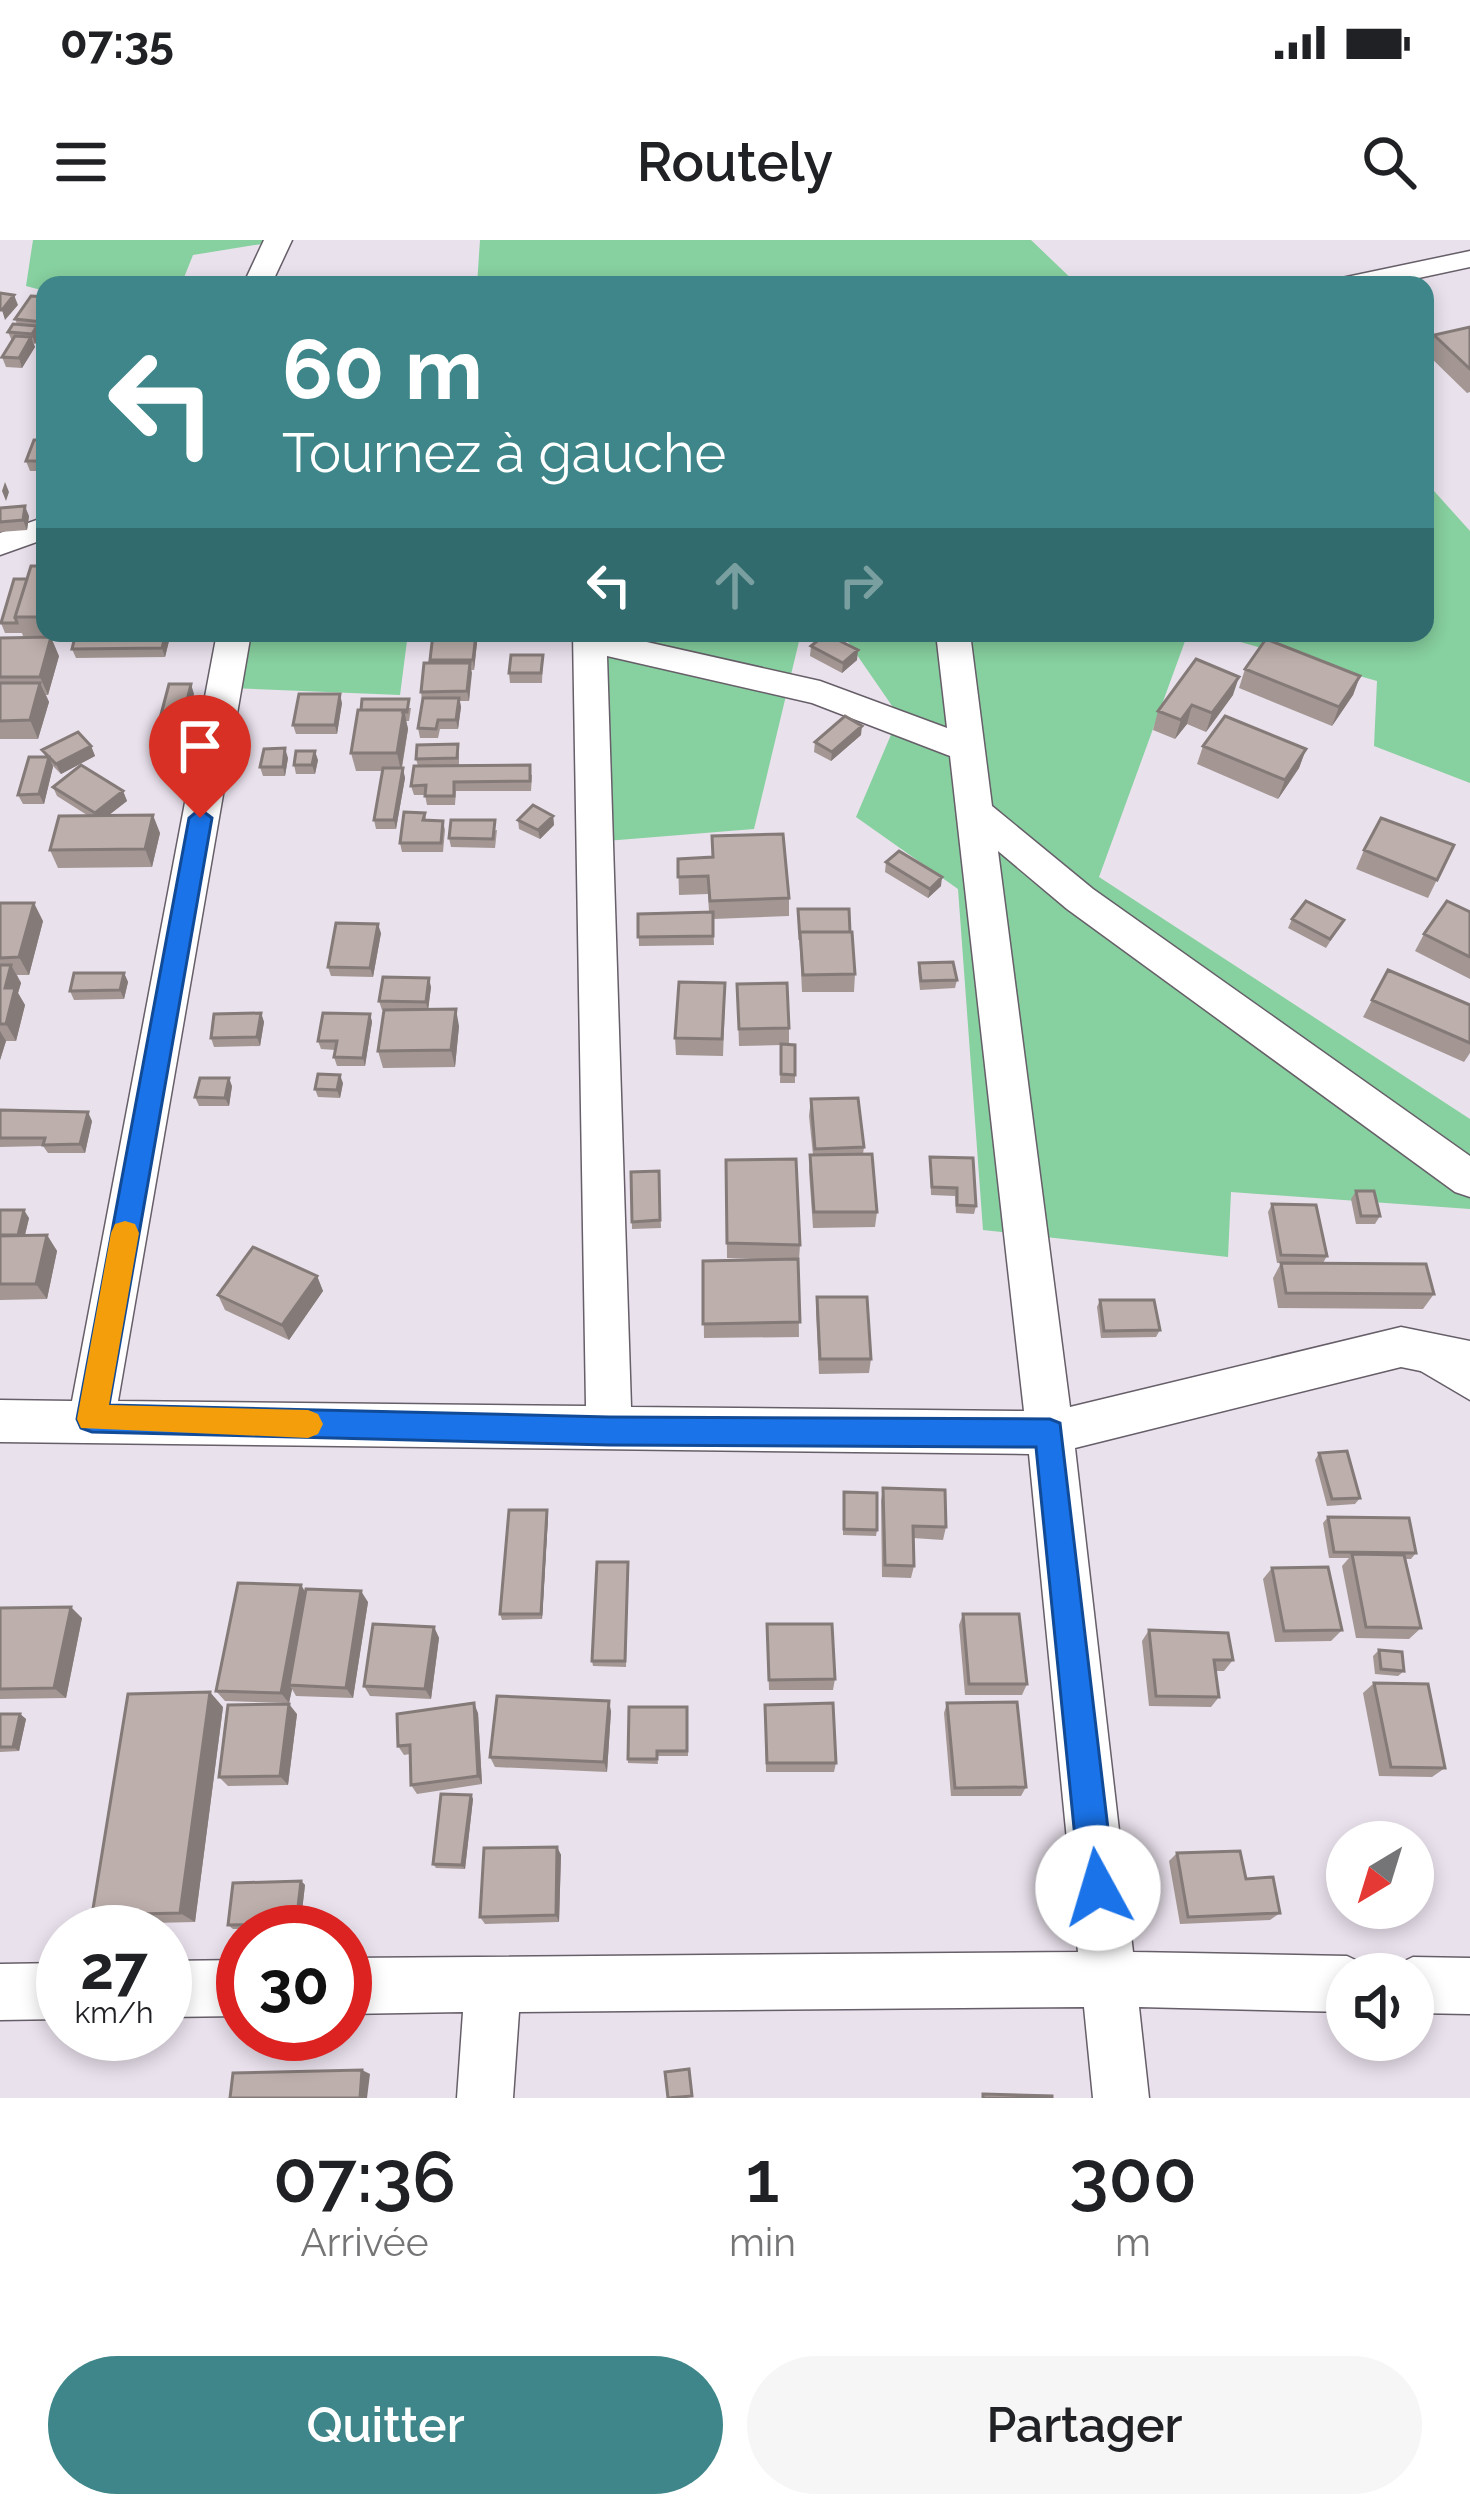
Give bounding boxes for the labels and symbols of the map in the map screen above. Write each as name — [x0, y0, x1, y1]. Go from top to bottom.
pin — [149, 695, 251, 818]
north arrow — [1326, 1821, 1434, 1929]
position arrow — [1035, 1825, 1161, 1951]
speed limit sign: 30 — [216, 1905, 372, 2061]

